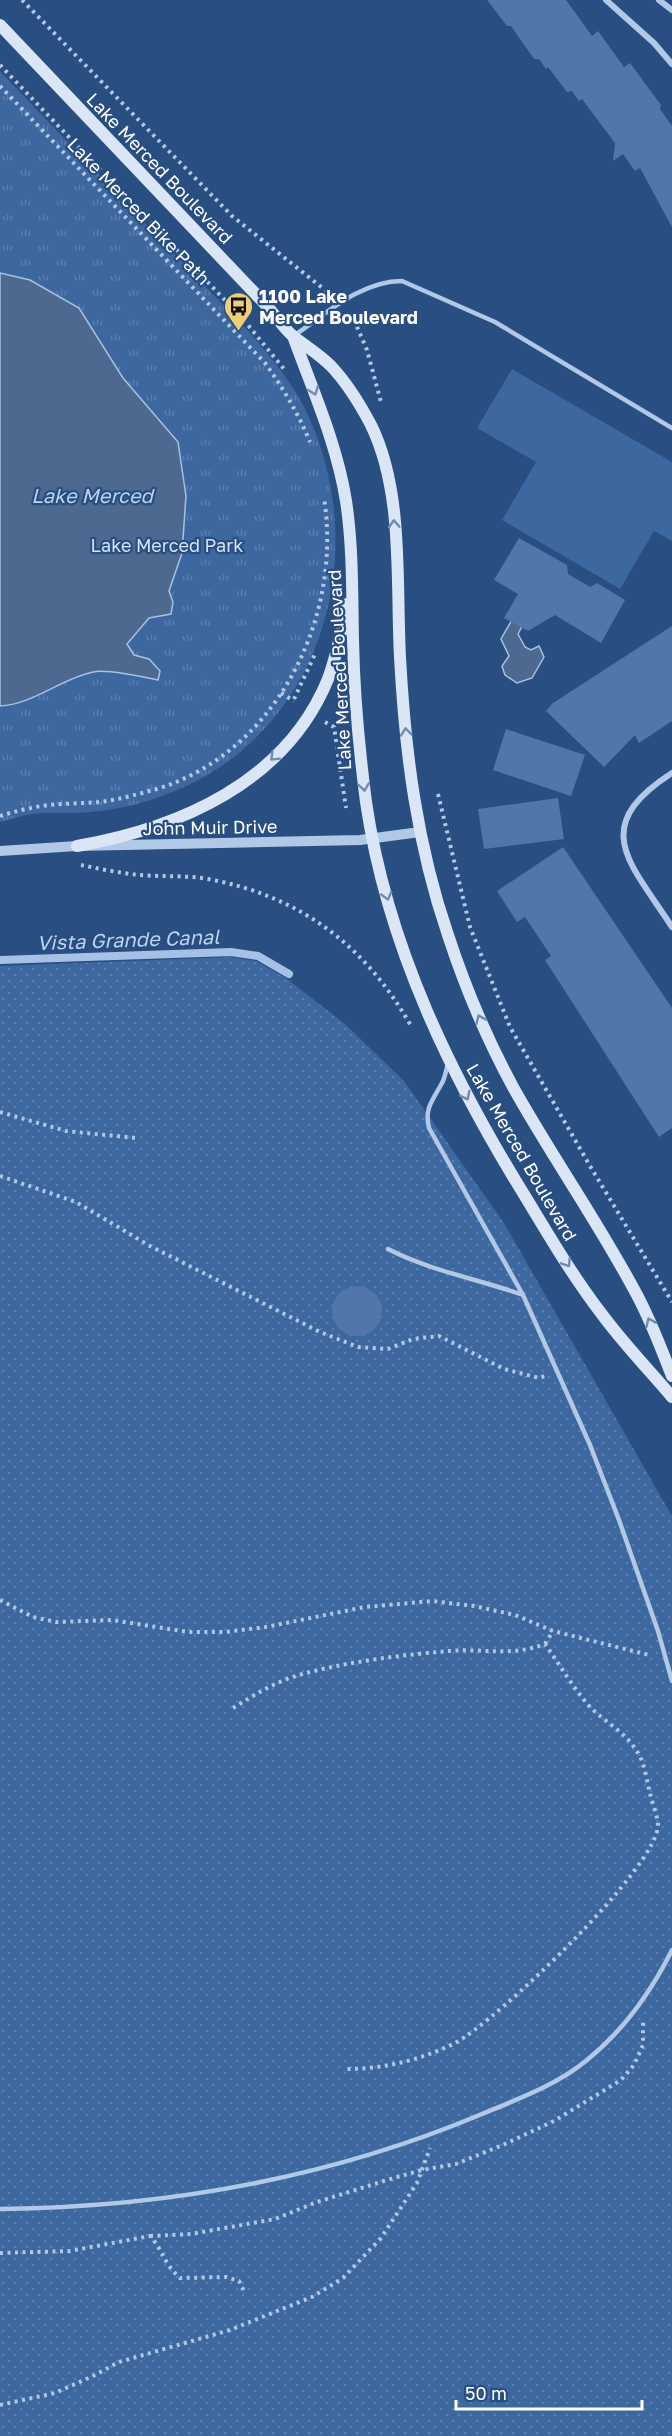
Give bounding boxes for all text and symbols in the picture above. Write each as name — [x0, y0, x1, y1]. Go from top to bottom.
street label: Lake Merced Boulevard — [82, 88, 238, 248]
street label: Lake Merced Bike Path — [63, 133, 215, 289]
place label: 1100 Lake Merced Boulevard — [259, 285, 418, 328]
bus stop icon: 1100 Lake Merced Boulevard — [222, 290, 254, 332]
one-way arrow — [306, 385, 319, 396]
water label: Lake Merced — [31, 483, 155, 507]
one-way arrow — [388, 520, 401, 529]
park label: Lake Merced Park — [91, 534, 243, 556]
street label: Lake Merced Boulevard — [323, 569, 355, 771]
one-way arrow — [400, 728, 413, 737]
one-way arrow — [270, 750, 281, 761]
one-way arrow — [358, 783, 370, 792]
street label: John Muir Drive — [142, 815, 278, 839]
one-way arrow — [380, 890, 392, 900]
water label: Vista Grande Canal — [36, 924, 220, 954]
one-way arrow — [476, 1014, 488, 1025]
street label: Lake Merced Boulevard — [462, 1059, 582, 1245]
one-way arrow — [459, 1090, 470, 1101]
one-way arrow — [560, 1256, 571, 1267]
one-way arrow — [645, 1317, 657, 1328]
scale bar — [456, 2373, 642, 2411]
text: 50 m — [465, 2382, 507, 2404]

